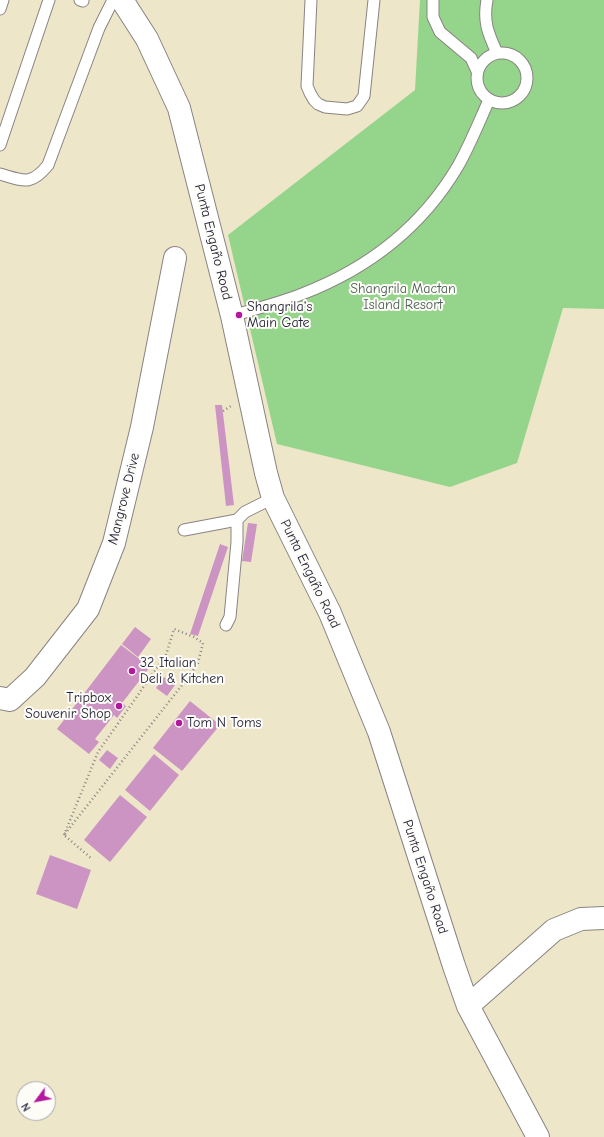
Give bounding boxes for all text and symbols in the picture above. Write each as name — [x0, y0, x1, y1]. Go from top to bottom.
street label: Punta Engaño Road — [190, 182, 236, 302]
park label: Shangrila Mactan Island Resort — [350, 281, 456, 314]
place label: Shangrila's Main Gate — [247, 299, 312, 332]
marker: Shangrila's Main Gate — [234, 310, 244, 320]
street label: Mangrove Drive — [104, 451, 144, 547]
street label: Punta Engaño Road — [276, 517, 344, 631]
place label: 32 Italian Deli & Kitchen — [140, 655, 224, 688]
marker: 32 Italian Deli & Kitchen — [127, 666, 137, 676]
place label: Tripbox Souvenir Shop — [25, 690, 111, 722]
marker: Tripbox Souvenir Shop — [114, 701, 124, 711]
place label: Tom N Toms — [187, 715, 261, 731]
marker: Tom N Toms — [174, 718, 184, 728]
street label: Punta Engaño Road — [399, 818, 451, 936]
north arrow — [16, 1081, 56, 1121]
text: N — [19, 1101, 34, 1114]

